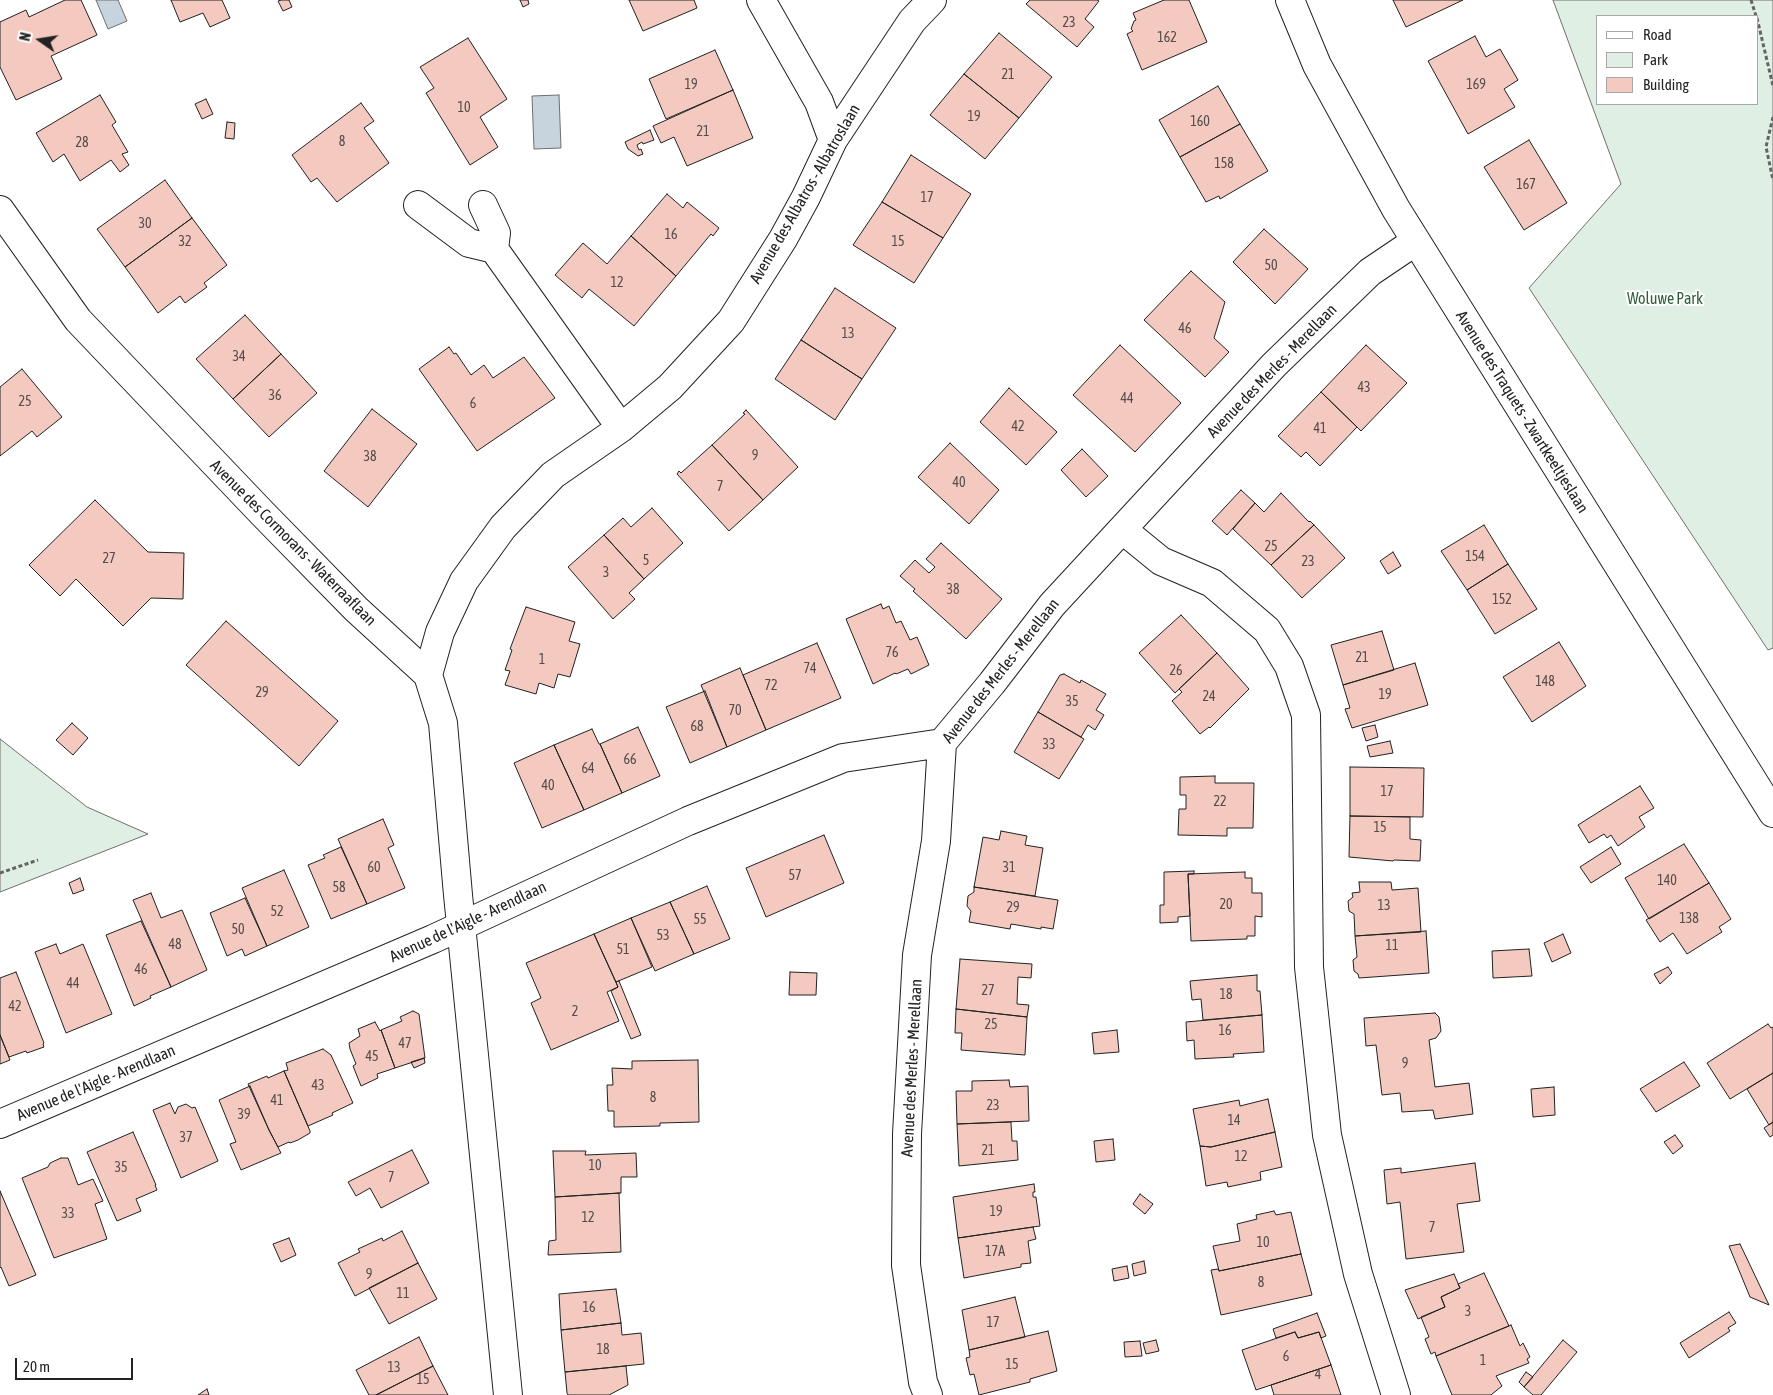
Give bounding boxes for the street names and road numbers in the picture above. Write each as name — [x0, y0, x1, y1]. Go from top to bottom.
street label: Avenue des Albatros - Albatroslaan — [746, 101, 864, 287]
street label: Avenue des Merles - Merellaan — [1203, 300, 1341, 442]
street label: Avenue des Traquets - Zwartkeeltjeslaan — [1452, 307, 1592, 517]
street label: Avenue des Cormorans - Waterraaflaan — [206, 456, 380, 630]
street label: Avenue des Merles - Merellaan — [939, 595, 1063, 747]
street label: Avenue de l'Aigle - Arendlaan — [387, 877, 549, 967]
street label: Avenue des Merles - Merellaan — [898, 978, 926, 1158]
street label: Avenue de l'Aigle - Arendlaan — [14, 1041, 178, 1125]

